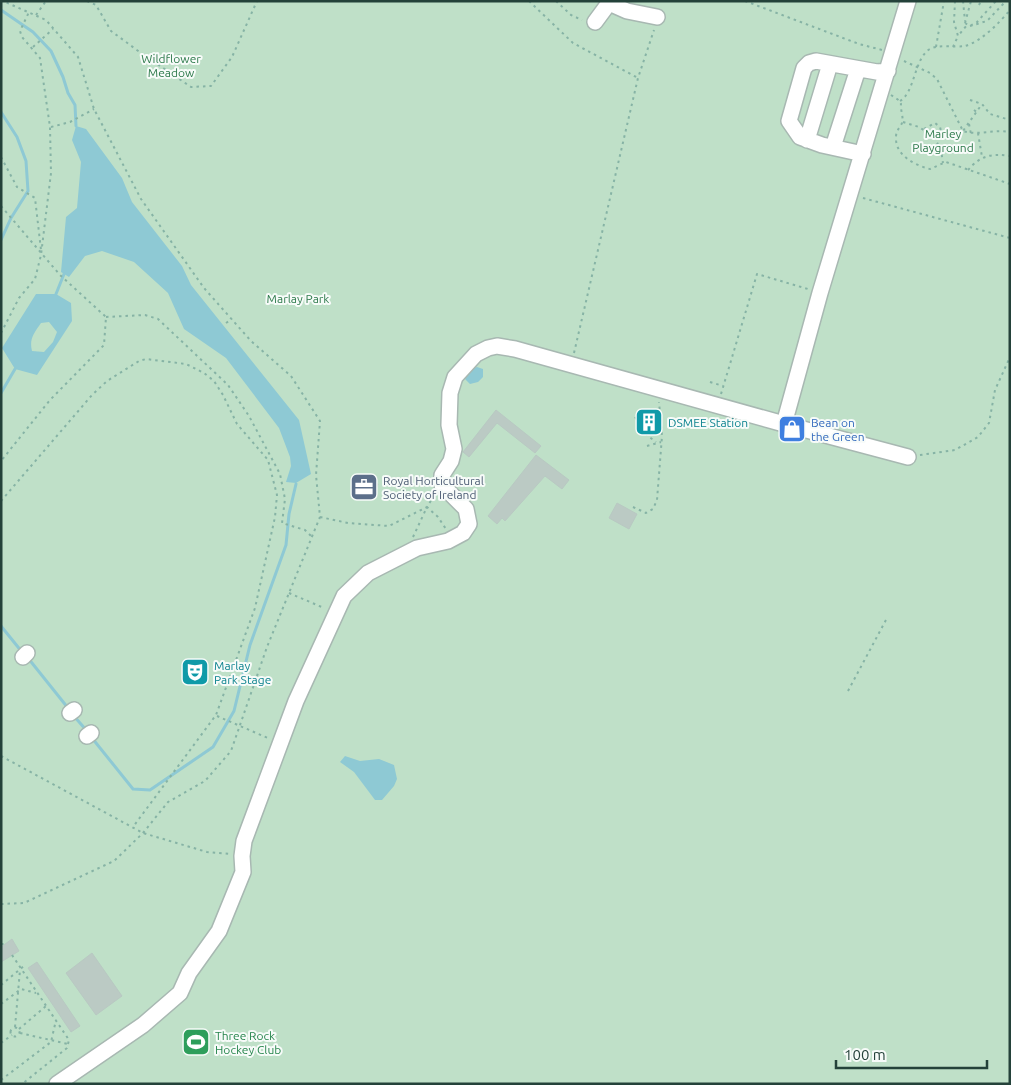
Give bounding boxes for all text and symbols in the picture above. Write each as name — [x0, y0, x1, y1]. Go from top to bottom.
park label: Wildflower Meadow — [141, 52, 201, 79]
park label: Marley Playground — [912, 127, 974, 154]
park label: Marlay Park — [267, 292, 329, 305]
building icon: DSMEE Station — [634, 407, 664, 437]
shop icon: Bean on the Green — [777, 414, 807, 444]
place label: DSMEE Station — [668, 416, 748, 429]
place label: Bean on the Green — [811, 416, 865, 443]
office icon: Royal Horticultural Society of Ireland — [349, 472, 379, 502]
place label: Royal Horticultural Society of Ireland — [383, 474, 484, 501]
theatre icon: Marlay Park Stage — [180, 657, 210, 687]
place label: Marlay Park Stage — [214, 659, 271, 686]
sports icon: Three Rock Hockey Club — [181, 1027, 211, 1057]
place label: Three Rock Hockey Club — [215, 1029, 281, 1056]
scale bar — [836, 1038, 987, 1070]
text: 100 m — [844, 1046, 886, 1063]

